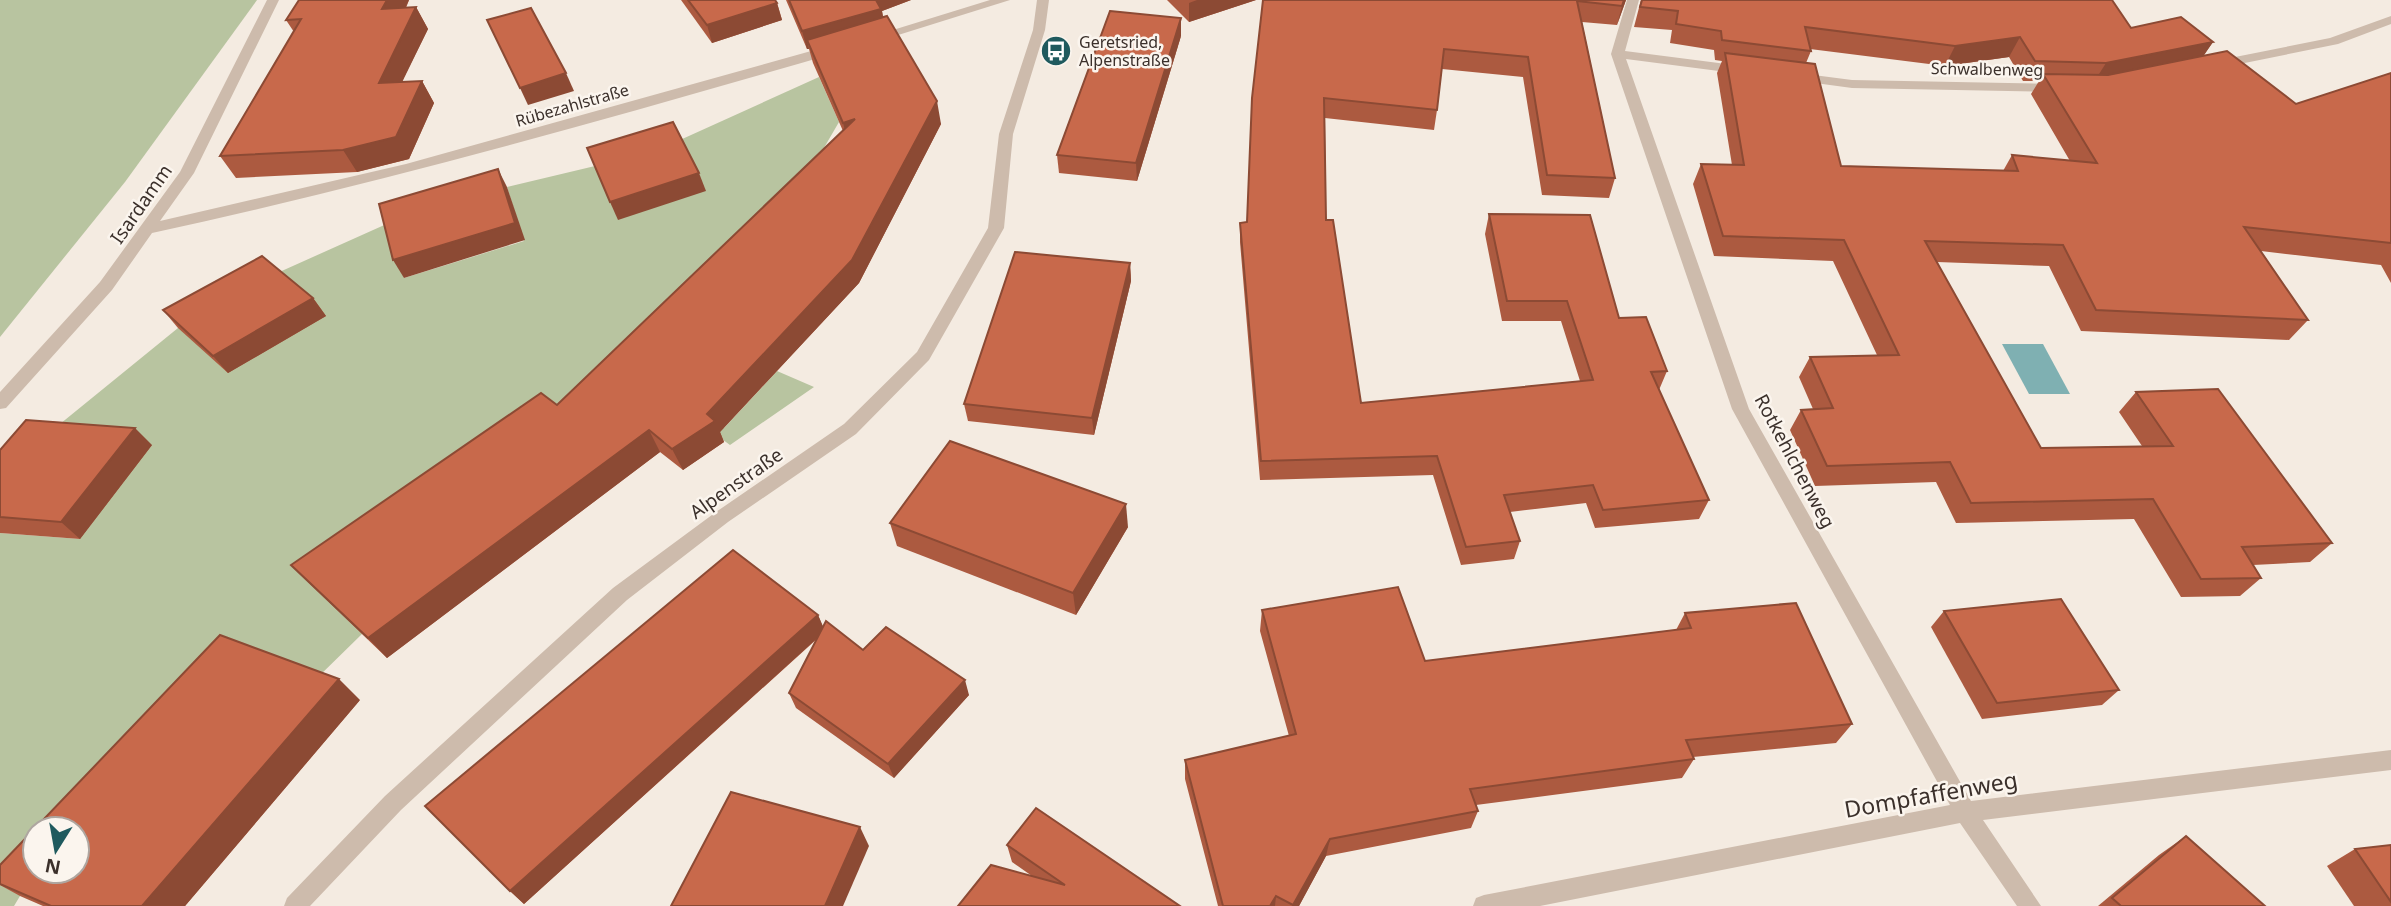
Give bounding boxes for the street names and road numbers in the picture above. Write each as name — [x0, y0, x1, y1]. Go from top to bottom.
street label: Schwalbenweg — [1931, 57, 2043, 81]
street label: Rübezahlstraße — [513, 78, 631, 132]
street label: Isardamm — [104, 159, 178, 249]
street label: Rotkehlchenweg — [1749, 389, 1841, 533]
street label: Alpenstraße — [684, 441, 788, 525]
street label: Dompfaffenweg — [1842, 763, 2020, 825]

